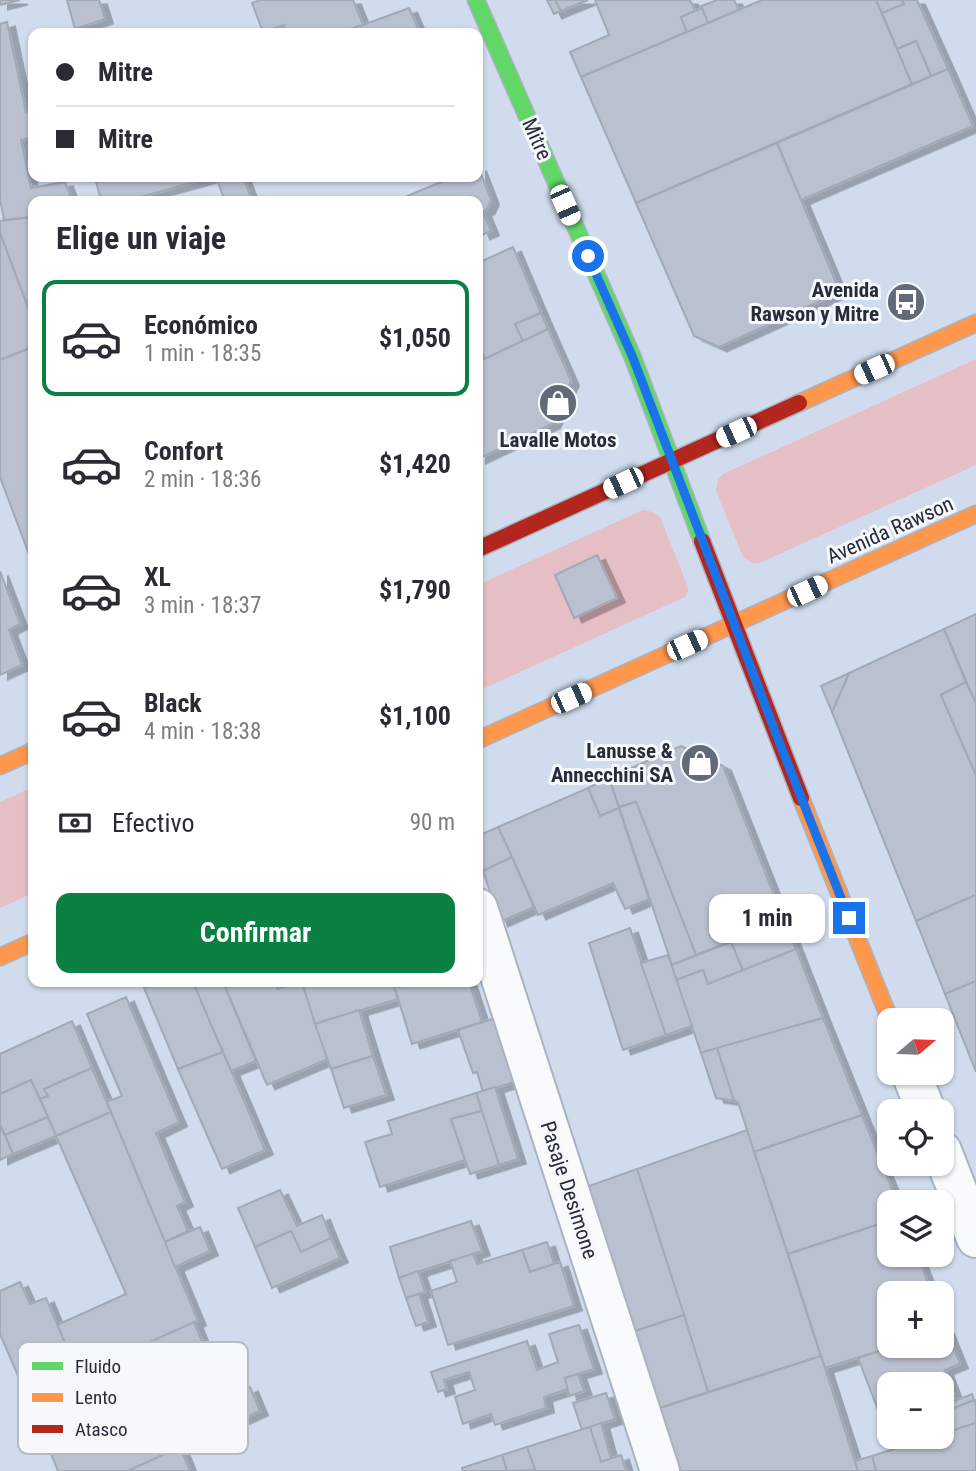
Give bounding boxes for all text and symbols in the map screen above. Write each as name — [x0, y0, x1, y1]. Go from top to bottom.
text: Mitre — [98, 57, 153, 87]
street label: Mitre — [517, 114, 557, 164]
text: Mitre — [98, 124, 153, 154]
car — [547, 182, 584, 228]
text: Elige un viaje — [56, 219, 226, 257]
route start — [572, 240, 604, 272]
place label: Avenida Rawson y Mitre — [750, 278, 879, 326]
bus stop icon: Avenida Rawson y Mitre — [885, 281, 927, 323]
icon: car — [60, 307, 123, 370]
text: Económico — [144, 310, 258, 340]
text: $1,050 — [379, 323, 451, 353]
text: 1 min · 18:35 — [144, 340, 261, 367]
car — [851, 351, 898, 387]
shop icon: Lavalle Motos — [537, 382, 579, 424]
car — [713, 414, 760, 450]
place label: Lavalle Motos — [500, 428, 616, 452]
icon: car — [60, 433, 123, 496]
text: Confort — [144, 436, 223, 466]
text: $1,420 — [379, 449, 451, 479]
car — [600, 465, 647, 501]
text: 2 min · 18:36 — [144, 466, 261, 493]
street label: Avenida Rawson — [823, 491, 957, 569]
icon: car — [60, 559, 123, 622]
text: XL — [144, 562, 171, 592]
car — [784, 573, 831, 609]
text: $1,790 — [379, 575, 451, 605]
text: 3 min · 18:37 — [144, 592, 261, 619]
car — [664, 627, 711, 663]
car — [548, 680, 595, 716]
icon: car — [60, 685, 123, 748]
text: Black — [144, 688, 202, 718]
text: $1,100 — [379, 701, 451, 731]
text: 4 min · 18:38 — [144, 718, 261, 745]
place label: Lanusse & Annecchini SA — [551, 739, 673, 787]
shop icon: Lanusse & Annecchini SA — [679, 742, 721, 784]
icon: cash — [56, 804, 94, 842]
text: Efectivo — [112, 808, 194, 838]
text: 90 m — [410, 809, 455, 836]
button: Confirmar — [56, 893, 455, 973]
callout: 1 min — [709, 894, 824, 942]
route end — [833, 902, 865, 934]
text: 1 min — [741, 905, 793, 932]
north arrow — [877, 1008, 954, 1085]
map controls — [877, 1008, 954, 1449]
button: locate — [877, 1099, 954, 1176]
street label: Pasaje Desimone — [535, 1118, 603, 1262]
button: layers — [877, 1190, 954, 1267]
button: + — [877, 1281, 954, 1358]
legend — [18, 1342, 248, 1454]
text: Fluido — [75, 1355, 121, 1378]
button: − — [877, 1372, 954, 1449]
text: Lento — [75, 1386, 117, 1409]
text: Atasco — [75, 1418, 128, 1441]

